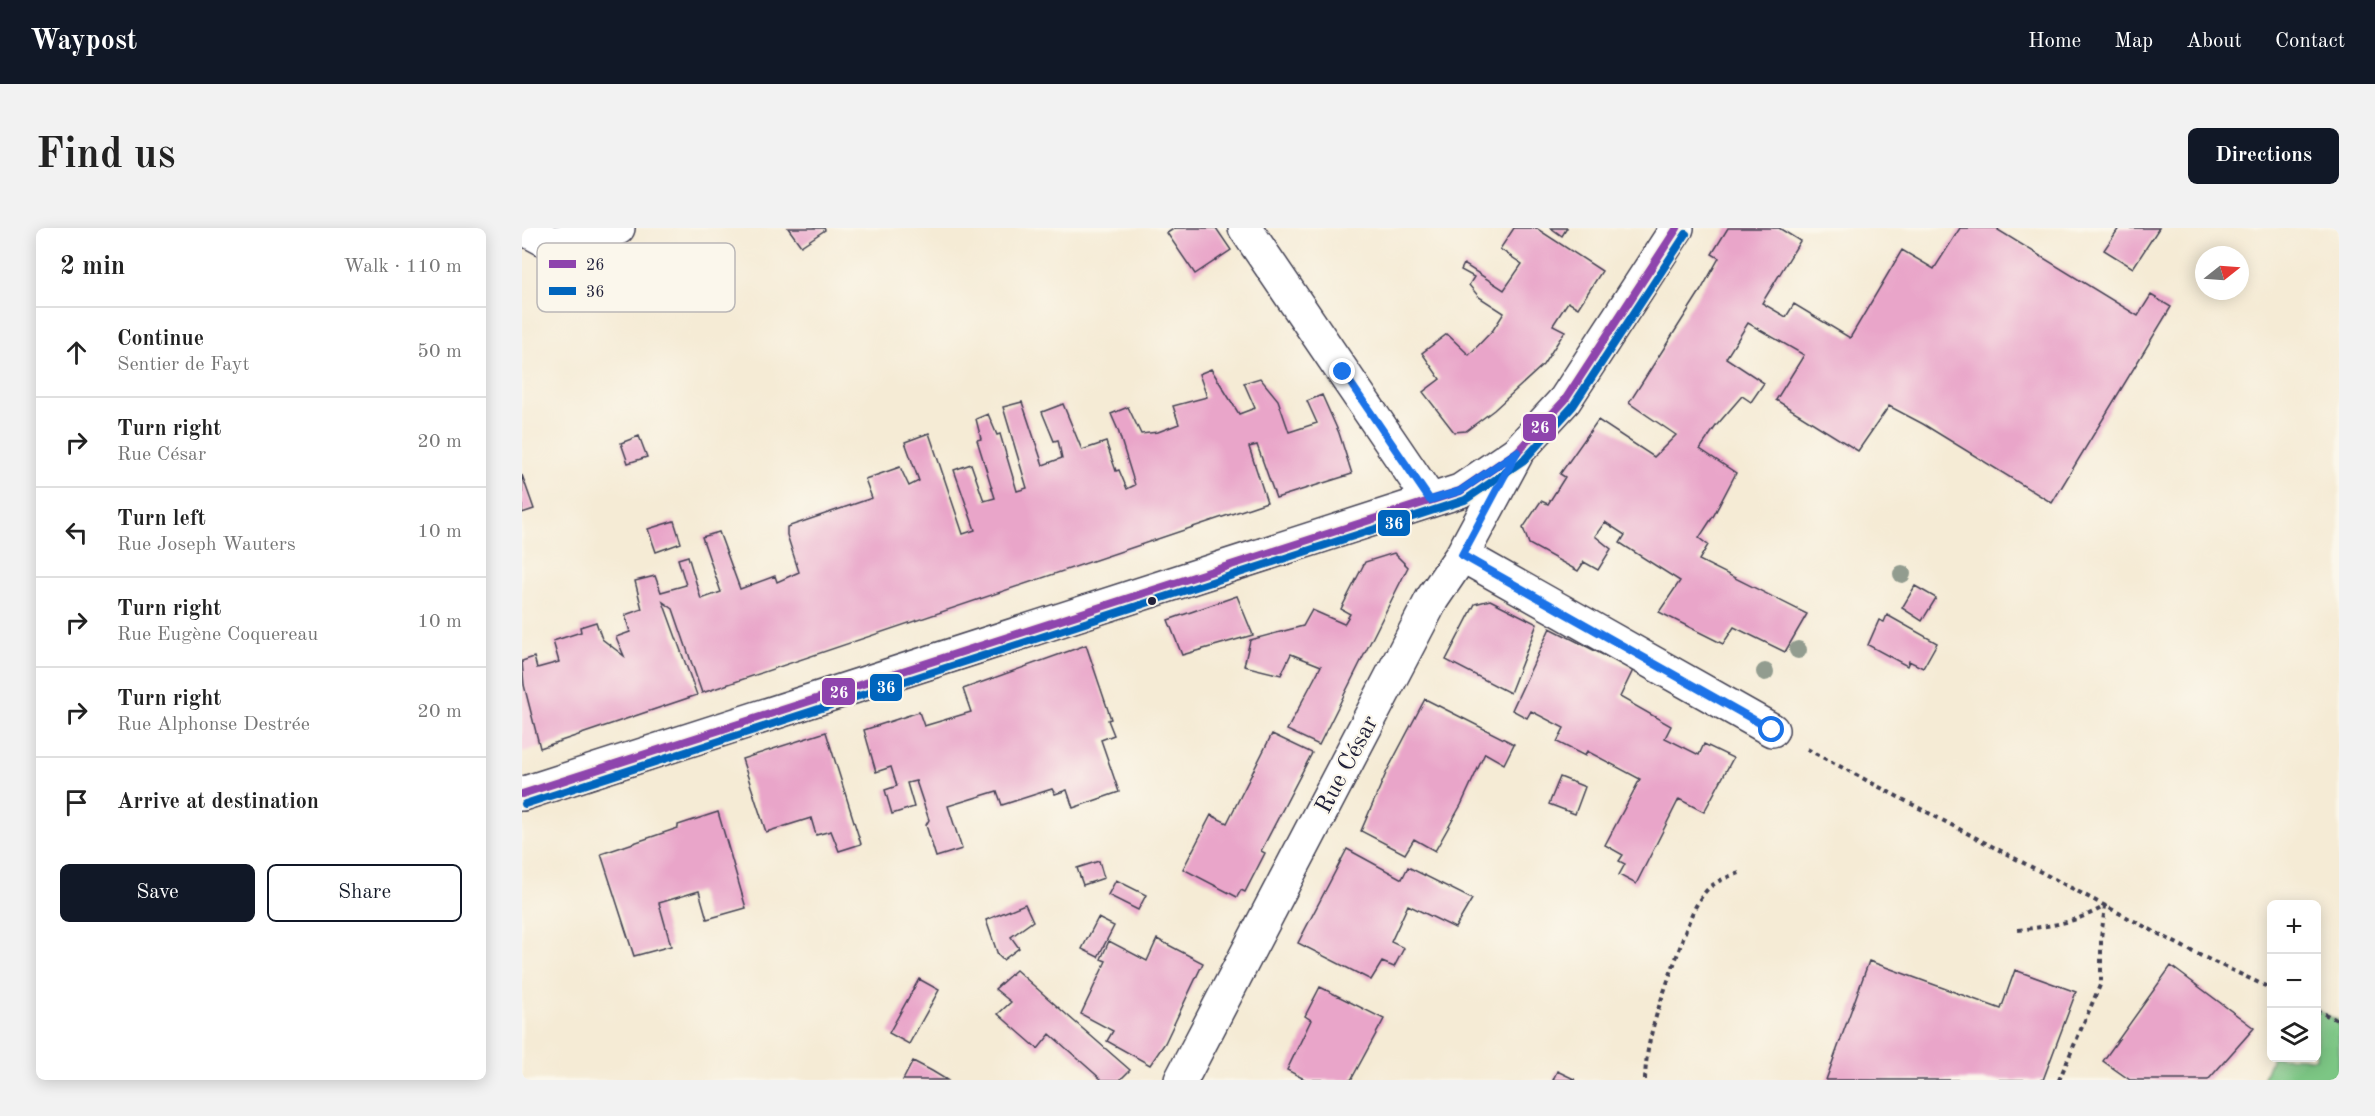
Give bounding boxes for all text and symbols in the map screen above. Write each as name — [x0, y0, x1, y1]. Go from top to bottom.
text: Waypost — [30, 28, 137, 56]
text: Home — [2028, 31, 2081, 52]
text: Map — [2114, 31, 2153, 52]
text: About — [2186, 31, 2242, 52]
text: Contact — [2275, 31, 2345, 52]
button: Directions — [2188, 128, 2339, 184]
text: Find us — [36, 135, 175, 177]
legend — [537, 243, 735, 312]
north arrow — [2195, 246, 2249, 300]
text: 2 min — [60, 254, 125, 280]
text: Walk · 110 m — [343, 257, 462, 277]
text: 26 — [586, 258, 605, 274]
text: 36 — [586, 285, 605, 301]
text: Continue — [117, 328, 204, 350]
icon: ahead — [60, 336, 93, 369]
text: 50 m — [417, 342, 462, 362]
text: Sentier de Fayt — [117, 355, 249, 375]
route end — [1329, 358, 1355, 384]
line badge: 26 — [1522, 413, 1557, 442]
text: Turn right — [117, 418, 221, 440]
text: 26 — [1531, 421, 1549, 437]
icon: right — [60, 426, 93, 459]
text: 20 m — [417, 432, 462, 452]
text: Rue César — [117, 445, 206, 465]
text: Turn left — [117, 508, 206, 530]
line badge: 36 — [1377, 509, 1411, 537]
icon: left — [60, 516, 93, 549]
text: 36 — [1385, 517, 1403, 533]
text: 10 m — [417, 522, 462, 542]
text: Rue Joseph Wauters — [117, 535, 296, 555]
unlabelled marker — [1146, 595, 1158, 607]
text: Turn right — [117, 598, 221, 620]
icon: right — [60, 606, 93, 639]
text: 10 m — [417, 612, 462, 632]
text: Rue Eugène Coquereau — [117, 625, 318, 645]
line badge: 36 — [869, 673, 903, 702]
line badge: 26 — [821, 677, 856, 706]
text: 36 — [877, 681, 895, 697]
text: 26 — [830, 686, 848, 702]
text: Turn right — [117, 688, 221, 710]
icon: right — [60, 696, 93, 729]
text: 20 m — [417, 702, 462, 722]
street label: Rue César — [1312, 712, 1384, 818]
text: Rue Alphonse Destrée — [117, 715, 310, 735]
route start — [1758, 716, 1784, 742]
icon: arrive — [60, 786, 93, 819]
text: Arrive at destination — [117, 791, 319, 813]
button: Save — [60, 864, 255, 922]
button: Share — [267, 864, 462, 922]
map controls — [2267, 900, 2321, 1062]
button: + — [2267, 900, 2321, 954]
button: − — [2267, 954, 2321, 1008]
button: layers — [2267, 1008, 2321, 1062]

